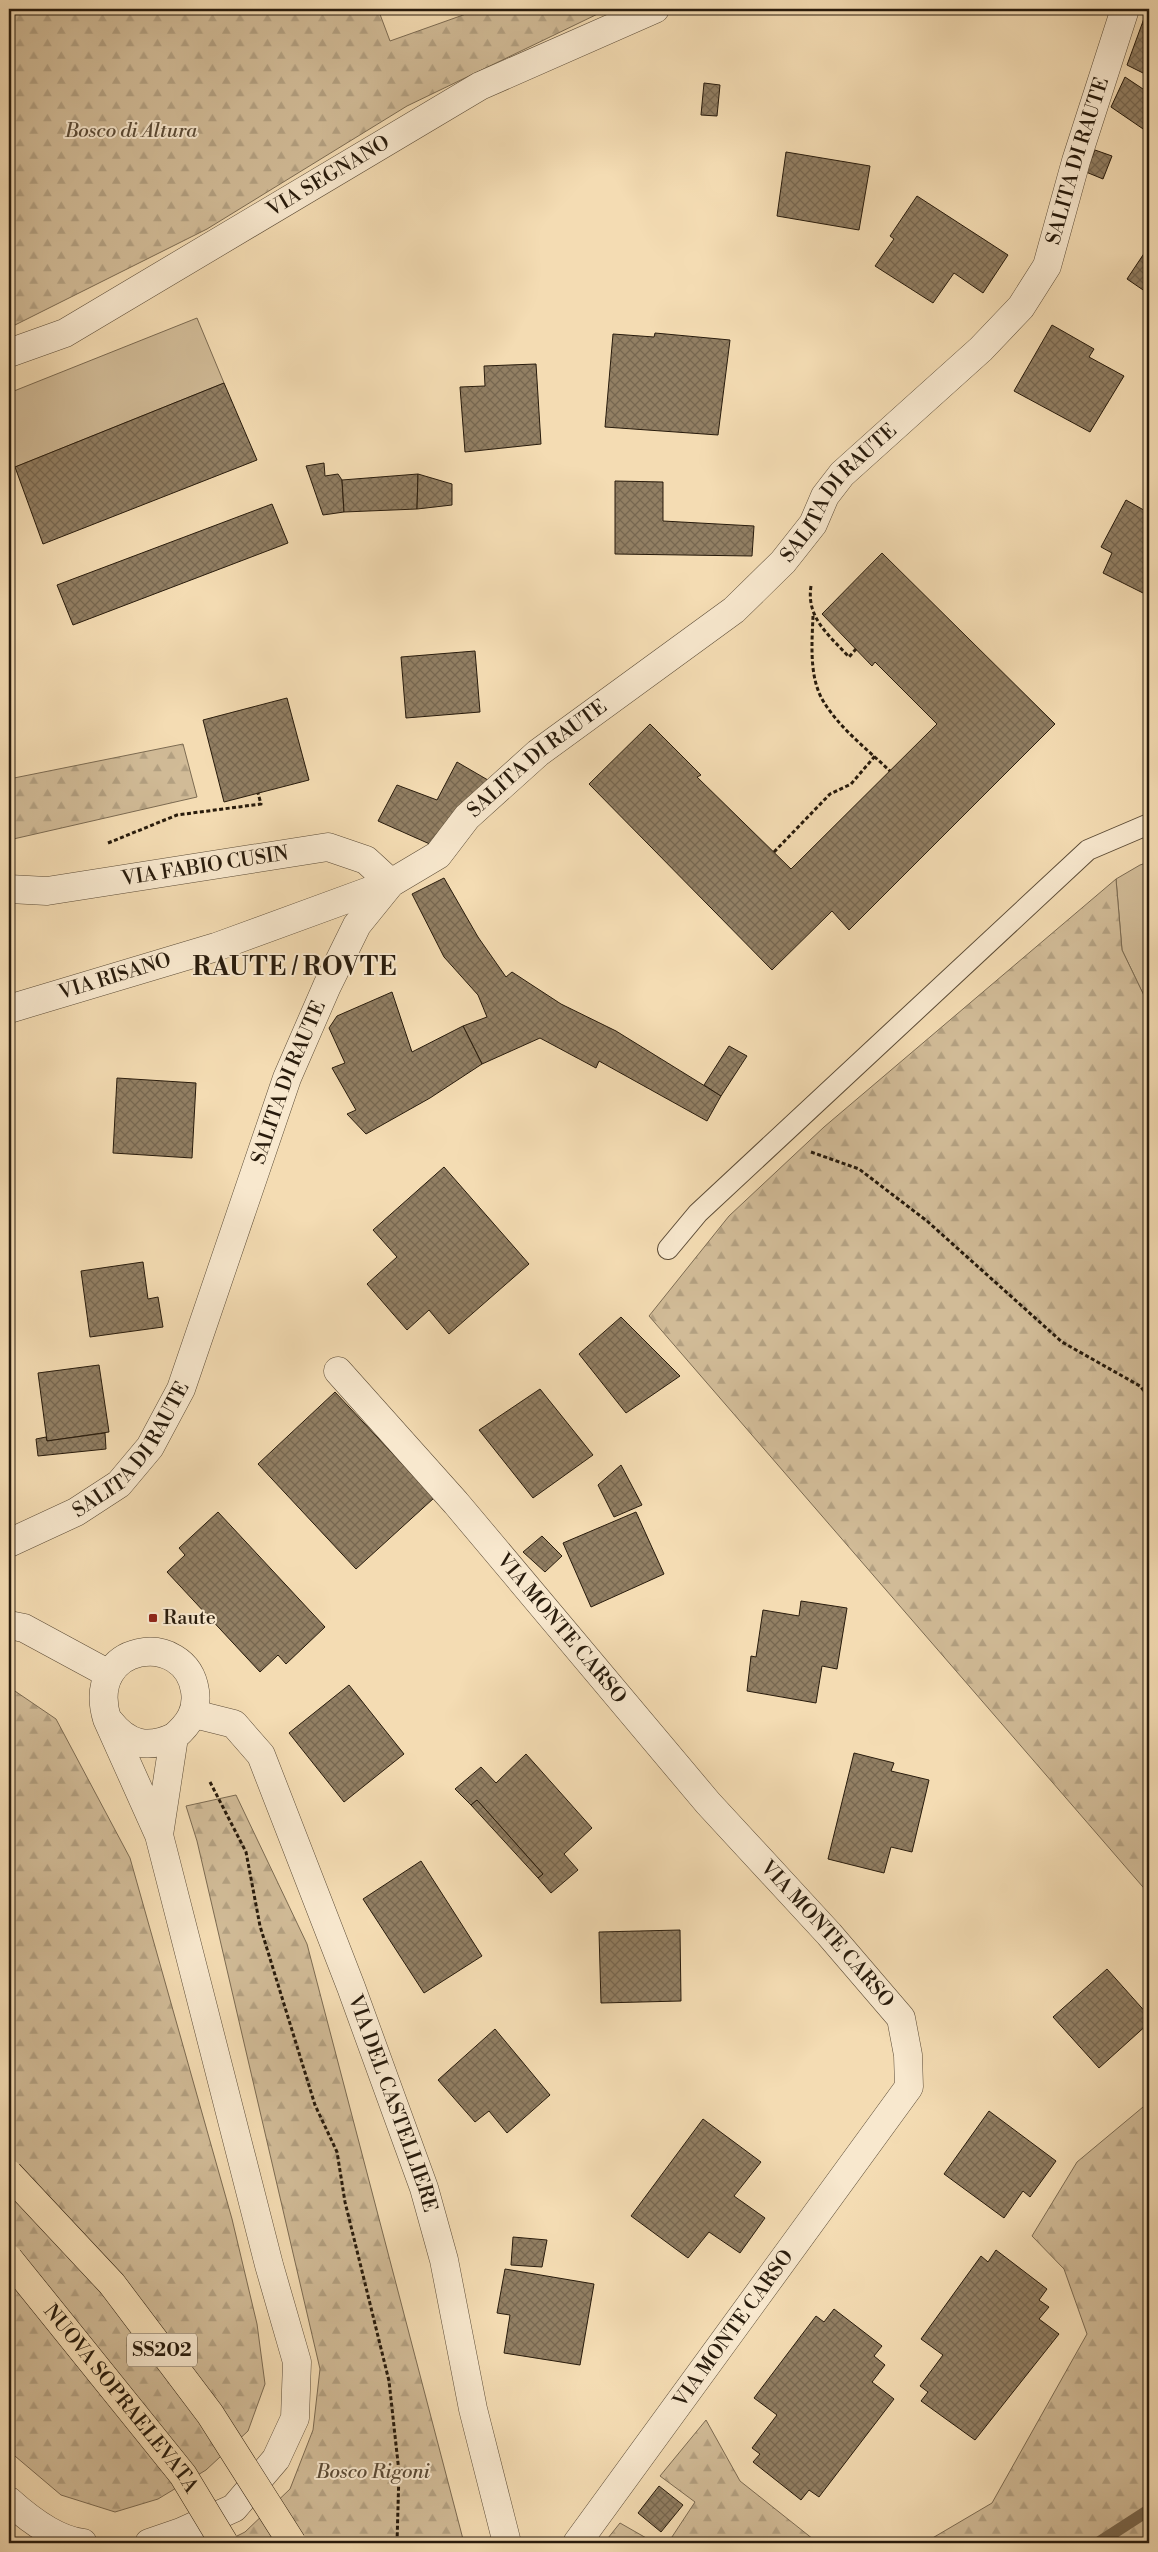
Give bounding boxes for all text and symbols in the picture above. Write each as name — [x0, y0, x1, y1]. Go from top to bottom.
street label: SALITA DI RAUTE — [1041, 74, 1115, 247]
park label: Bosco di Altura — [64, 119, 198, 144]
street label: VIA SEGNANO — [262, 130, 394, 223]
street label: SALITA DI RAUTE — [775, 418, 902, 567]
street label: SALITA DI RAUTE — [462, 694, 612, 823]
street label: VIA FABIO CUSIN — [119, 841, 290, 892]
street label: VIA RISANO — [55, 948, 174, 1006]
district label: RAUTE / ROVTE — [192, 952, 398, 983]
street label: SALITA DI RAUTE — [246, 997, 332, 1168]
street label: SALITA DI RAUTE — [68, 1377, 195, 1523]
street label: VIA MONTE CARSO — [491, 1547, 632, 1709]
place label: Raute — [163, 1606, 216, 1631]
marker: Raute — [147, 1612, 159, 1624]
street label: VIA MONTE CARSO — [754, 1855, 899, 2013]
street label: VIA DEL CASTELLIERE — [342, 1990, 443, 2215]
street label: VIA MONTE CARSO — [668, 2245, 800, 2413]
street label: NUOVA SOPRAELEVATA — [38, 2299, 204, 2499]
road number: SS202 — [127, 2334, 197, 2366]
park label: Bosco Rigoni — [315, 2460, 431, 2485]

